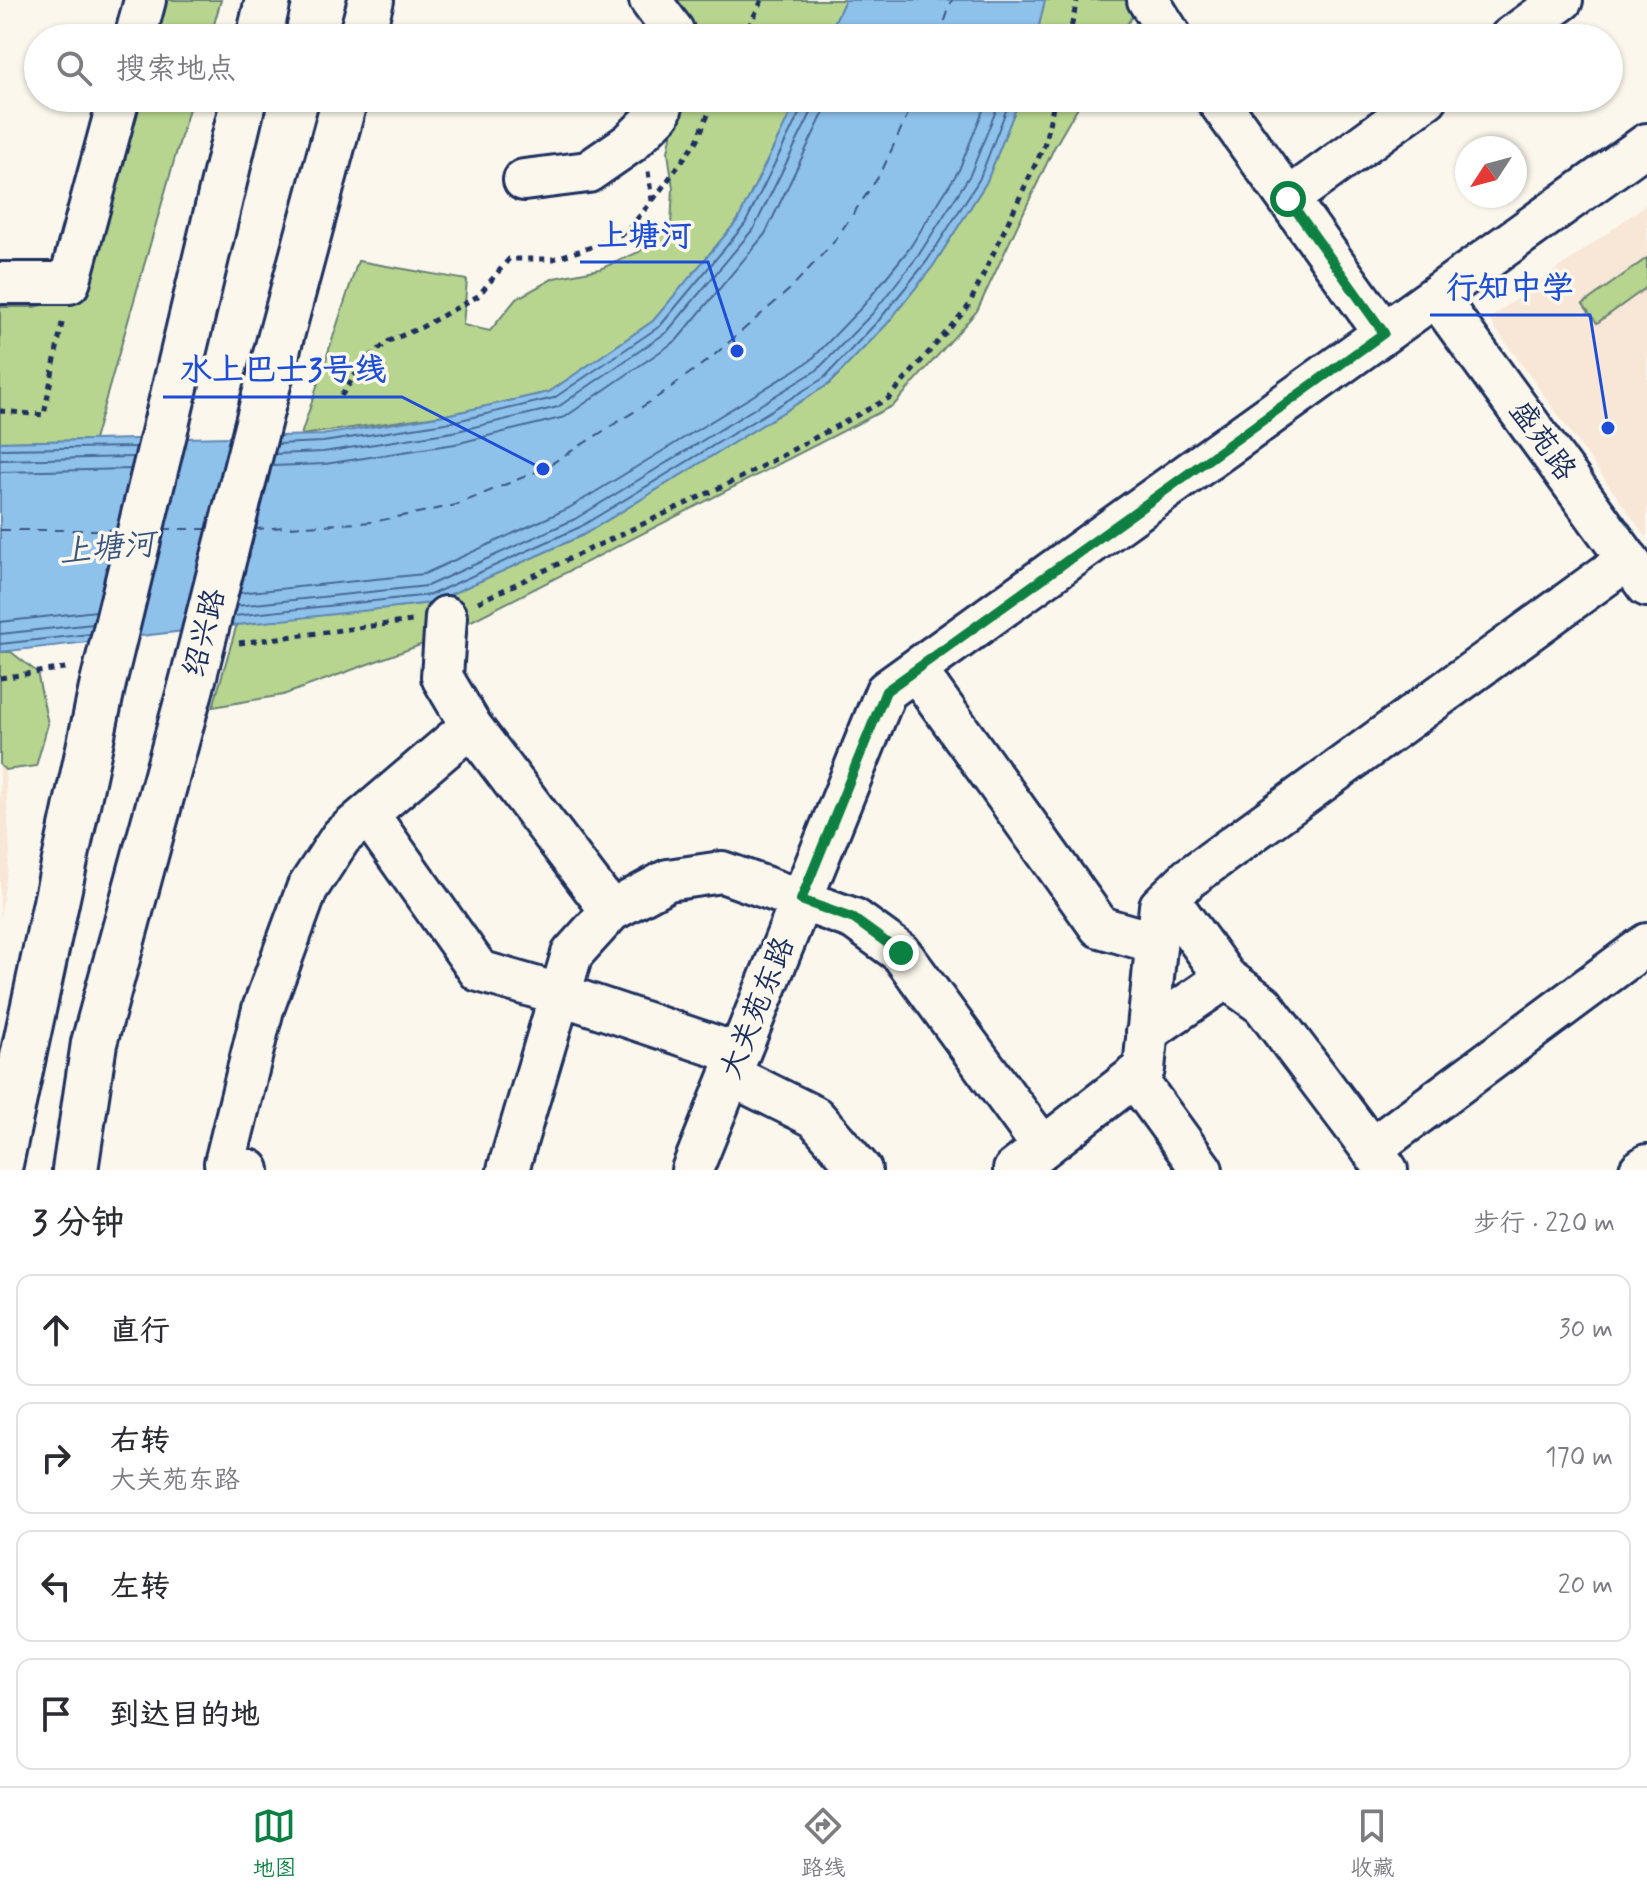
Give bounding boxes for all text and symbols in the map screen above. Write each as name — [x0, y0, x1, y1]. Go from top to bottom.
search box — [24, 24, 1623, 112]
icon: search — [52, 46, 96, 90]
text: 搜索地点 — [116, 50, 236, 89]
north arrow — [1455, 136, 1527, 208]
route start — [1270, 181, 1306, 217]
callout: 上塘河 — [580, 206, 708, 262]
text: 上塘河 — [596, 216, 692, 258]
callout: 行知中学 — [1430, 259, 1590, 315]
text: 行知中学 — [1446, 268, 1574, 310]
callout: 水上巴士3号线 — [163, 341, 402, 397]
text: 水上巴士3号线 — [180, 350, 386, 392]
street label: 盛苑路 — [1500, 393, 1584, 489]
water label: 上塘河 — [57, 523, 162, 574]
street label: 绍兴路 — [175, 585, 235, 681]
street label: 大关苑东路 — [712, 931, 804, 1085]
route end — [883, 935, 919, 971]
text: 3 分钟 — [32, 1201, 125, 1246]
text: 步行 · 220 m — [1473, 1207, 1615, 1241]
icon: ahead — [34, 1308, 78, 1352]
text: 直行 — [110, 1312, 170, 1351]
text: 30 m — [1559, 1313, 1613, 1347]
text: 右转 — [110, 1422, 170, 1461]
icon: right — [34, 1436, 78, 1480]
text: 170 m — [1545, 1441, 1613, 1475]
text: 大关苑东路 — [110, 1464, 240, 1498]
icon: left — [34, 1564, 78, 1608]
text: 左转 — [110, 1568, 170, 1607]
text: 20 m — [1558, 1569, 1613, 1603]
icon: arrive — [34, 1692, 78, 1736]
text: 到达目的地 — [110, 1696, 260, 1735]
tab: 地图 — [252, 1804, 297, 1883]
tab: 路线 — [801, 1804, 846, 1883]
tab: 收藏 — [1350, 1804, 1395, 1883]

